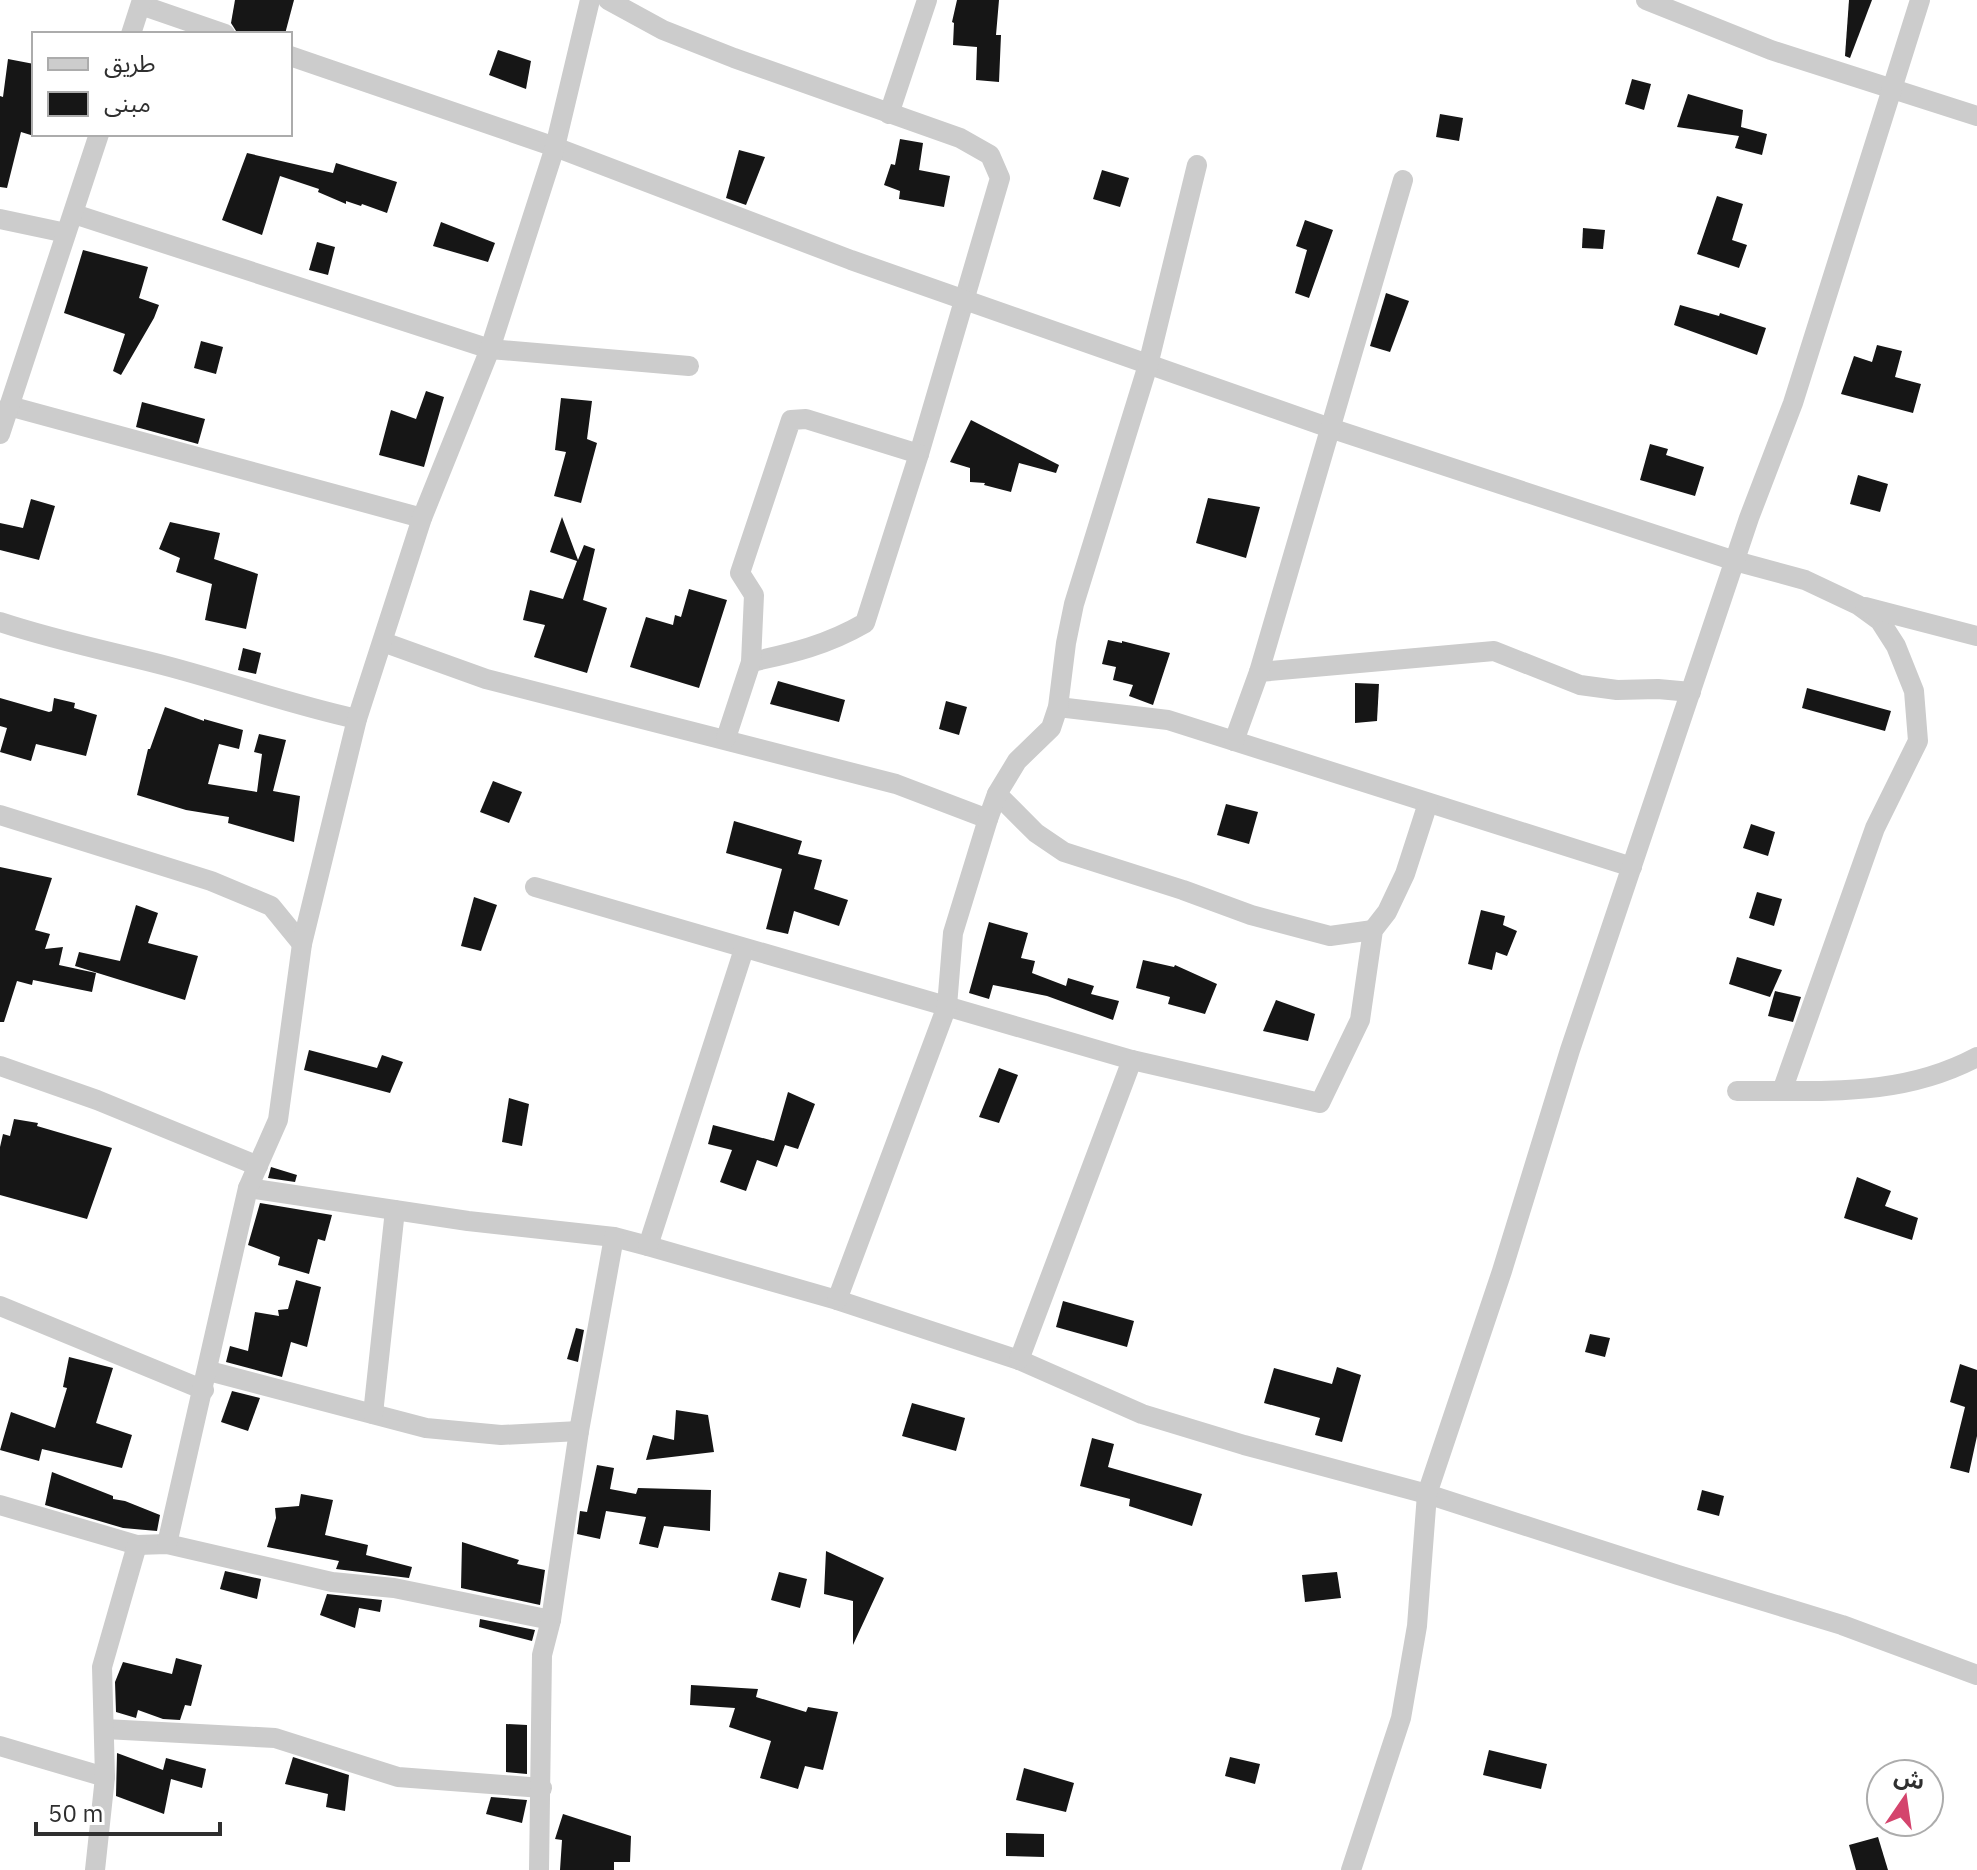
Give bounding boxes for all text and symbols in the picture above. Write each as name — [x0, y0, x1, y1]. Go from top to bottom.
legend — [32, 32, 292, 136]
text: طريق — [104, 47, 156, 79]
text: مبنى — [104, 87, 151, 119]
north arrow — [1865, 1758, 1945, 1838]
text: ش — [1892, 1761, 1928, 1796]
scale bar — [36, 1786, 220, 1836]
text: 50 m — [48, 1797, 103, 1829]

